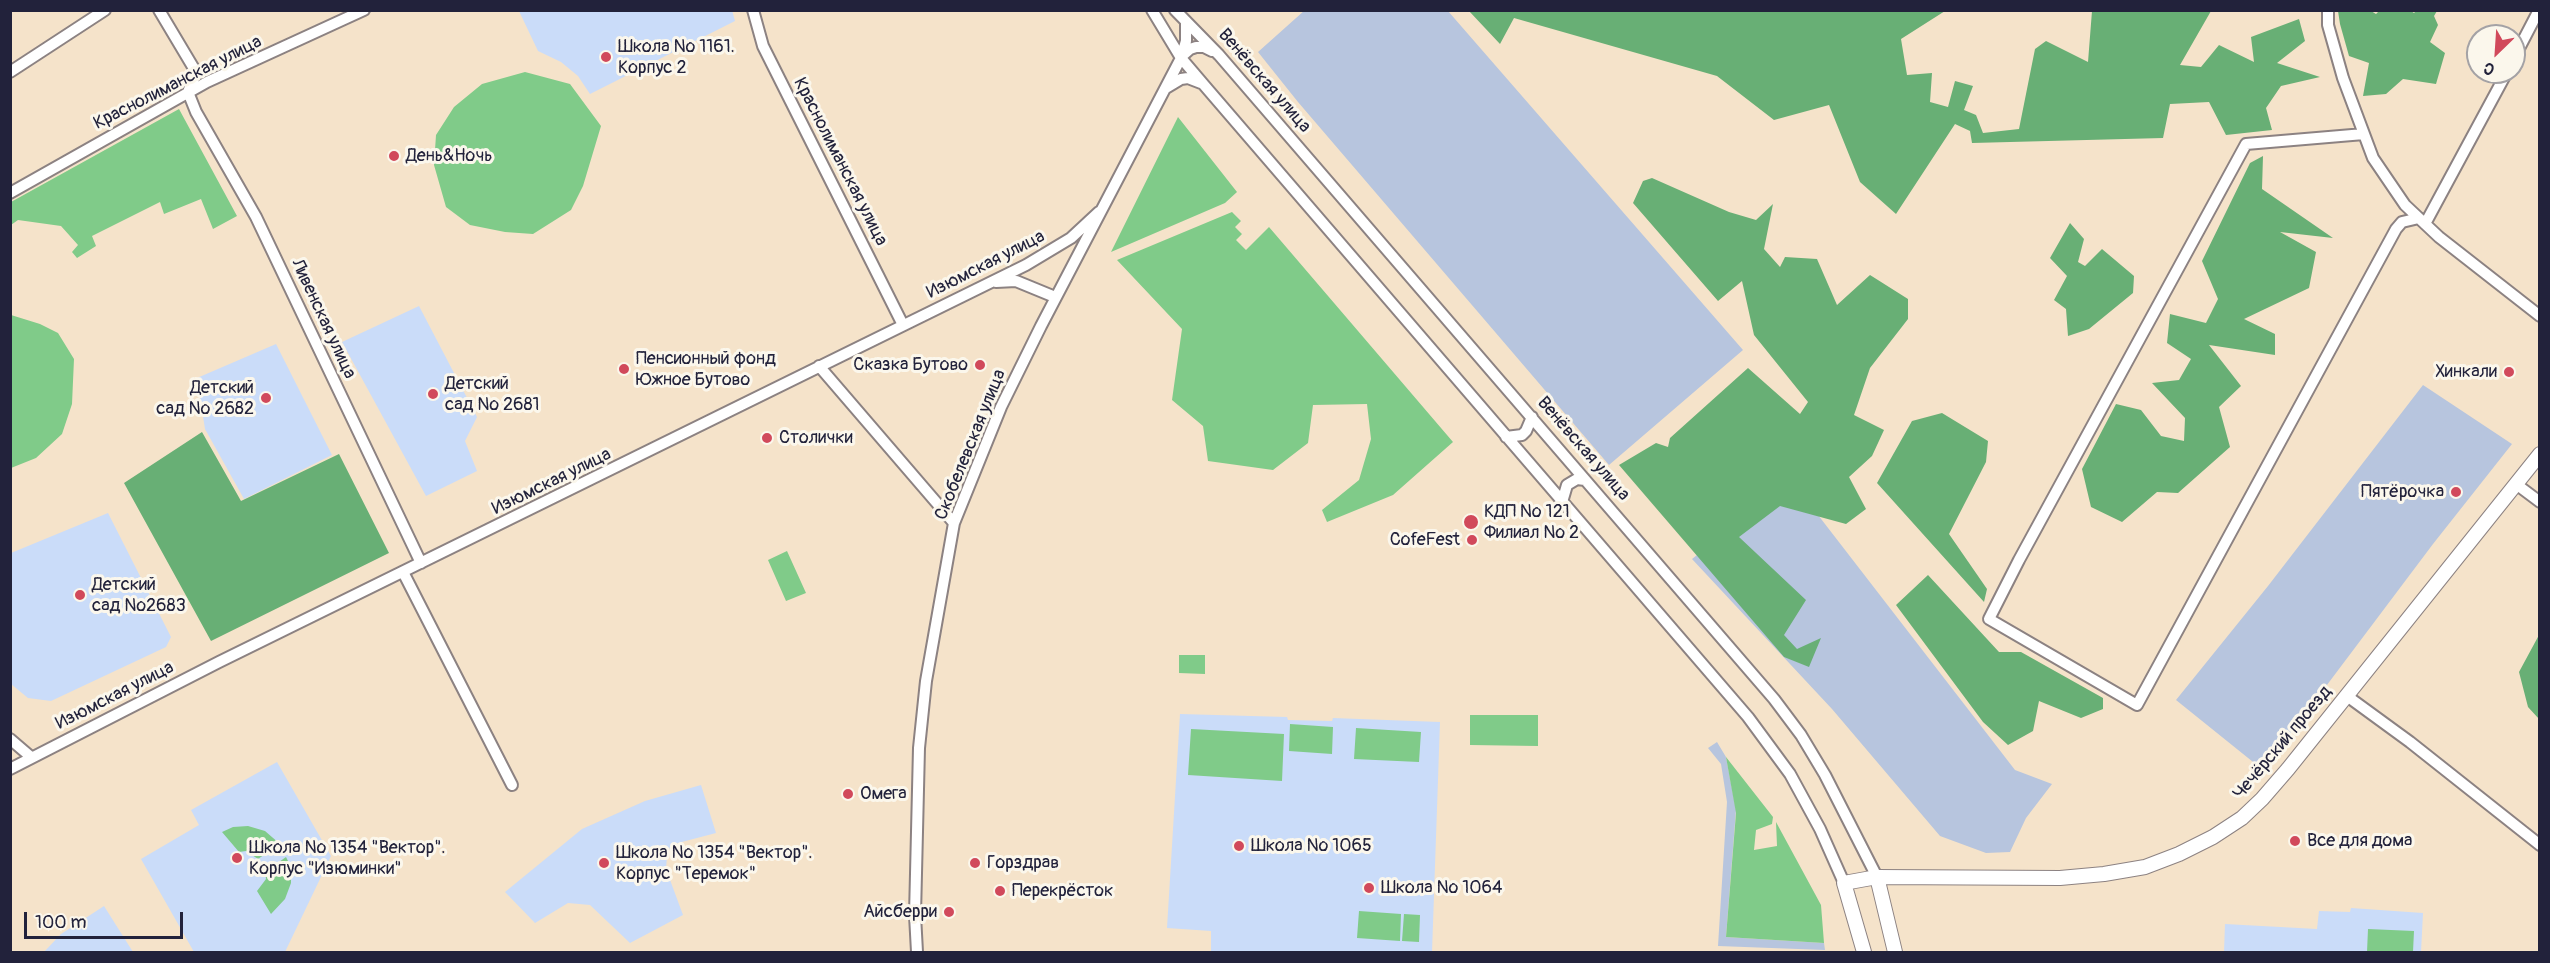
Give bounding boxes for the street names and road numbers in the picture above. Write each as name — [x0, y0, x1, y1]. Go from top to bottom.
street label: Венёвская улица — [1213, 25, 1315, 137]
street label: Краснолиманская улица — [90, 31, 266, 135]
street label: Краснолиманская улица — [788, 74, 892, 250]
street label: Изюмская улица — [923, 226, 1049, 304]
street label: Ливенская улица — [286, 256, 360, 382]
street label: Скобелевская улица — [931, 367, 1011, 523]
street label: Венёвская улица — [1532, 393, 1634, 505]
street label: Изюмская улица — [489, 444, 615, 520]
street label: Изюмская улица — [52, 657, 178, 735]
street label: Чечёрский проезд — [2229, 682, 2337, 804]

